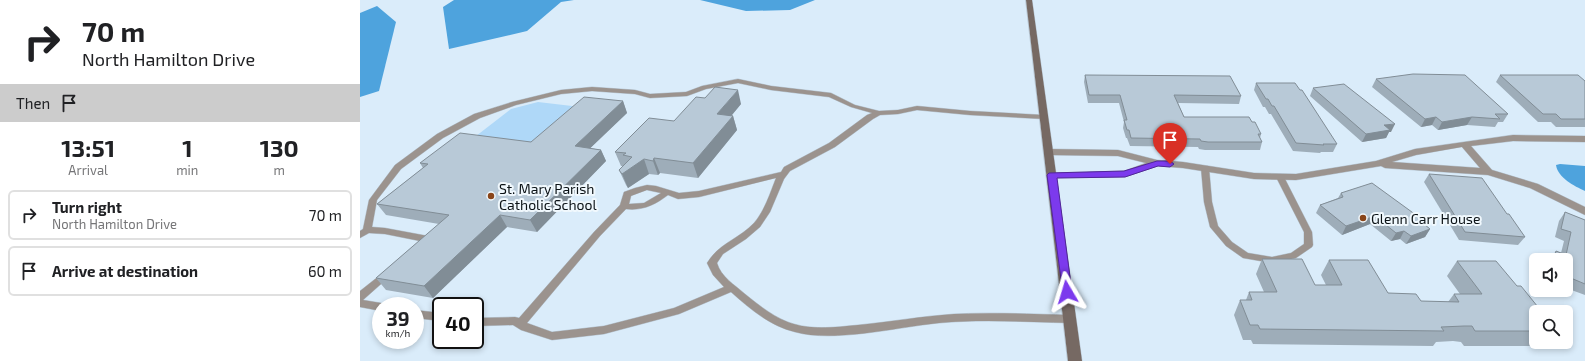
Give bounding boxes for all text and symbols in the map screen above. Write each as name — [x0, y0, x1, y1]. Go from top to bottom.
text: 70 m — [82, 14, 145, 48]
icon: right — [16, 16, 68, 68]
text: North Hamilton Drive — [82, 48, 255, 70]
icon: arrive — [58, 92, 80, 114]
text: Then — [16, 94, 50, 112]
pin — [1153, 123, 1187, 164]
icon: arrive — [1159, 129, 1181, 151]
text: 13:51 — [61, 133, 115, 162]
text: 1 — [182, 133, 193, 162]
text: 130 — [260, 133, 299, 162]
text: Arrival — [68, 162, 108, 178]
text: min — [176, 162, 198, 178]
text: m — [274, 162, 285, 178]
place label: St. Mary Parish Catholic School — [499, 180, 597, 213]
marker: St. Mary Parish Catholic School — [486, 191, 496, 201]
text: Turn right — [52, 198, 122, 216]
icon: right — [18, 204, 40, 226]
text: 70 m — [309, 206, 342, 224]
place label: Glenn Carr House — [1371, 210, 1481, 227]
marker: Glenn Carr House — [1358, 213, 1368, 223]
text: North Hamilton Drive — [52, 216, 177, 232]
map controls — [1529, 253, 1573, 349]
button: sound — [1529, 253, 1573, 297]
icon: arrive — [18, 260, 40, 282]
text: Arrive at destination — [52, 262, 198, 280]
text: 60 m — [308, 262, 342, 280]
position arrow — [1046, 271, 1088, 313]
speed limit sign: 40 — [432, 297, 484, 349]
button: search — [1529, 305, 1573, 349]
text: 39 — [386, 306, 410, 330]
text: km/h — [386, 327, 410, 339]

